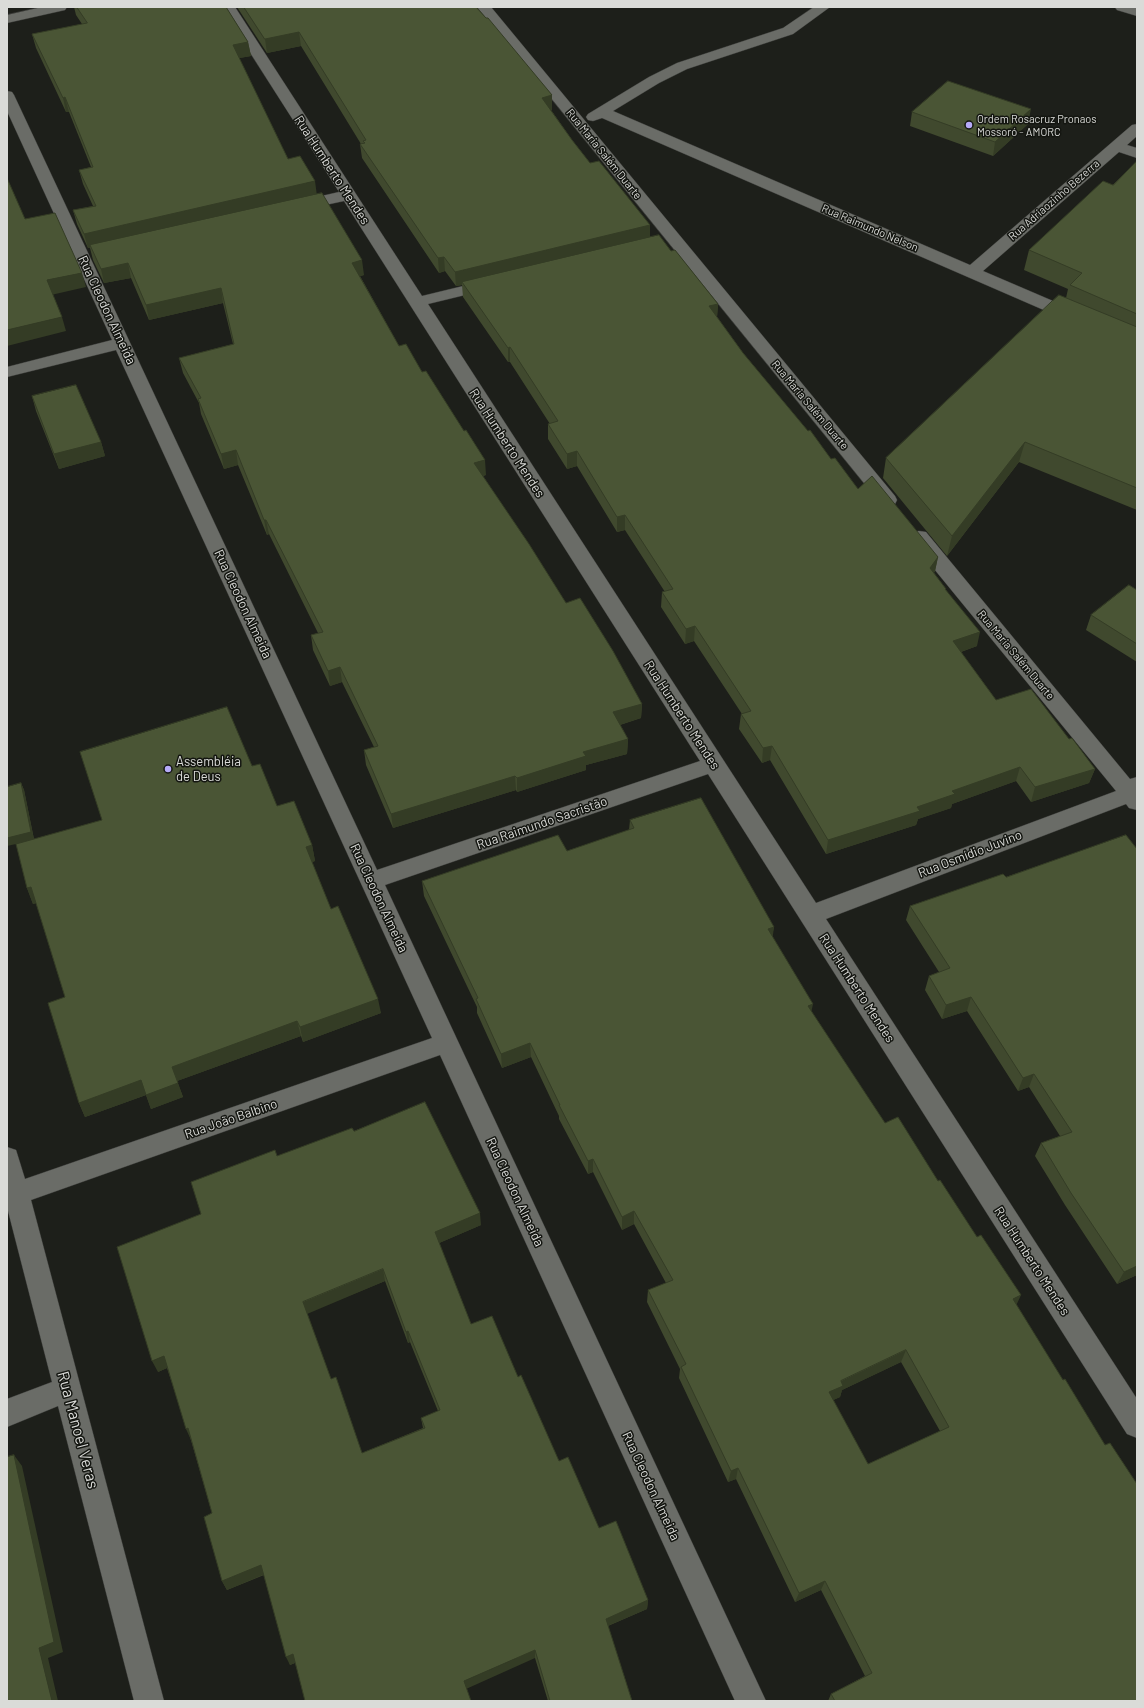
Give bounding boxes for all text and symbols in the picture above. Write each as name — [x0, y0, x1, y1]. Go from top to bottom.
street label: Rua Maria Salém Duarte — [564, 106, 644, 202]
place label: Ordem Rosacruz Pronaos Mossoró - AMORC — [977, 112, 1097, 138]
street label: Rua Humberto Mendes — [291, 113, 373, 227]
marker: Ordem Rosacruz Pronaos Mossoró - AMORC — [964, 120, 974, 130]
street label: Rua Adriaozinho Bezerra — [1006, 157, 1102, 243]
street label: Rua Raimundo Nelson — [820, 202, 920, 254]
street label: Rua Cleodon Almeida — [75, 253, 139, 367]
street label: Rua Maria Salém Duarte — [769, 358, 851, 452]
street label: Rua Humberto Mendes — [466, 386, 548, 500]
street label: Rua Cleodon Almeida — [211, 547, 275, 661]
street label: Rua Maria Salém Duarte — [975, 608, 1057, 702]
street label: Rua Humberto Mendes — [641, 658, 723, 772]
place label: Assembléia de Deus — [176, 754, 241, 785]
marker: Assembléia de Deus — [163, 764, 173, 774]
street label: Rua Raimundo Sacristão — [475, 793, 609, 853]
street label: Rua Osmídio Juvino — [916, 827, 1024, 881]
street label: Rua Cleodon Almeida — [347, 841, 411, 955]
street label: Rua Humberto Mendes — [816, 931, 898, 1045]
street label: Rua João Balbino — [183, 1096, 279, 1142]
street label: Rua Cleodon Almeida — [483, 1135, 547, 1249]
street label: Rua Humberto Mendes — [991, 1204, 1073, 1318]
street label: Rua Manoel Veras — [53, 1369, 103, 1491]
street label: Rua Cleodon Almeida — [619, 1429, 683, 1543]

